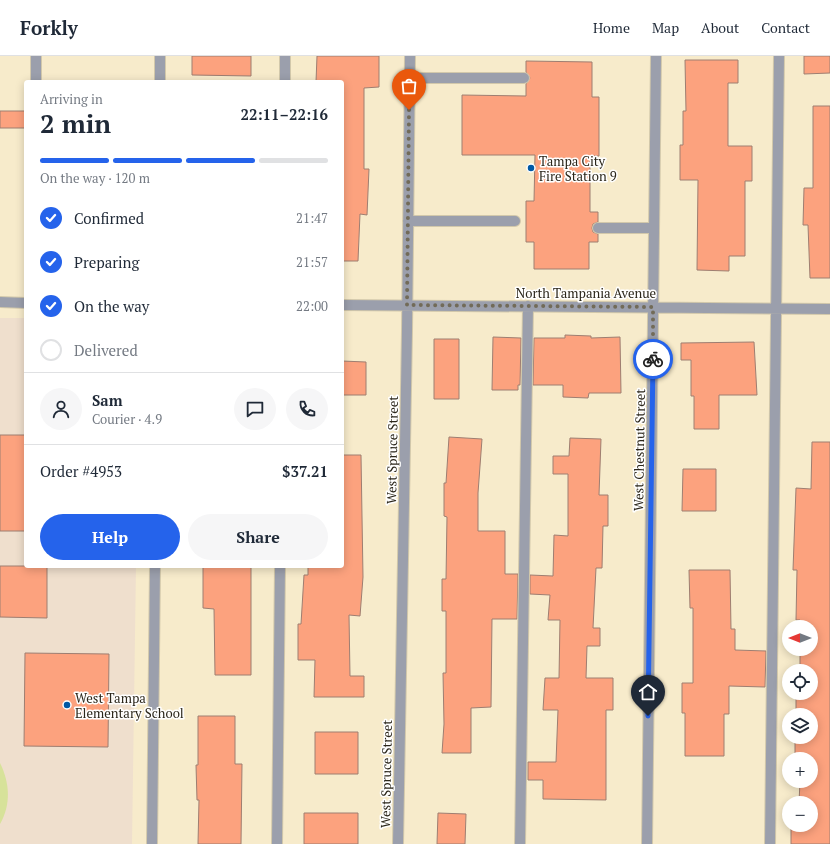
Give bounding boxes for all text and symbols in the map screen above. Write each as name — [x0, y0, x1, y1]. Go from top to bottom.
text: Forkly — [20, 15, 78, 40]
text: Home — [593, 18, 630, 37]
text: Map — [652, 18, 679, 37]
text: About — [701, 18, 739, 37]
text: Contact — [761, 18, 810, 37]
pin — [392, 69, 426, 110]
icon: bag — [398, 75, 420, 97]
text: Arriving in — [40, 90, 103, 108]
text: 22:11–22:16 — [241, 104, 328, 124]
text: 2 min — [40, 106, 111, 140]
place label: Tampa City Fire Station 9 — [539, 152, 617, 185]
marker: Tampa City Fire Station 9 — [526, 163, 536, 173]
text: On the way · 120 m — [40, 169, 150, 187]
icon: check — [40, 207, 62, 229]
text: Confirmed — [74, 208, 144, 228]
text: 21:47 — [296, 209, 328, 227]
icon: check — [40, 251, 62, 273]
text: Preparing — [74, 252, 139, 272]
text: 21:57 — [296, 253, 328, 271]
street label: North Tampania Avenue — [516, 284, 656, 302]
icon: check — [40, 295, 62, 317]
text: On the way — [74, 296, 149, 316]
text: 22:00 — [296, 297, 328, 315]
courier — [633, 339, 673, 379]
text: Delivered — [74, 340, 138, 360]
icon: bike — [642, 348, 664, 370]
button: person — [40, 388, 82, 430]
button: chat — [234, 388, 276, 430]
button: phone — [286, 388, 328, 430]
street label: West Chestnut Street — [629, 389, 649, 511]
text: Sam — [92, 390, 123, 410]
street label: West Spruce Street — [382, 395, 402, 504]
text: Courier · 4.9 — [92, 410, 162, 428]
text: Order #4953 — [40, 461, 122, 481]
text: $37.21 — [282, 461, 328, 481]
button: Help — [40, 514, 180, 560]
button: Share — [188, 514, 328, 560]
north arrow — [782, 620, 818, 656]
map controls — [782, 620, 818, 832]
button: locate — [782, 664, 818, 700]
pin — [631, 675, 665, 716]
icon: home — [637, 681, 659, 703]
place label: West Tampa Elementary School — [75, 689, 184, 722]
marker: West Tampa Elementary School — [62, 700, 72, 710]
button: layers — [782, 708, 818, 744]
street label: West Spruce Street — [376, 719, 396, 828]
button: + — [782, 752, 818, 788]
button: − — [782, 796, 818, 832]

